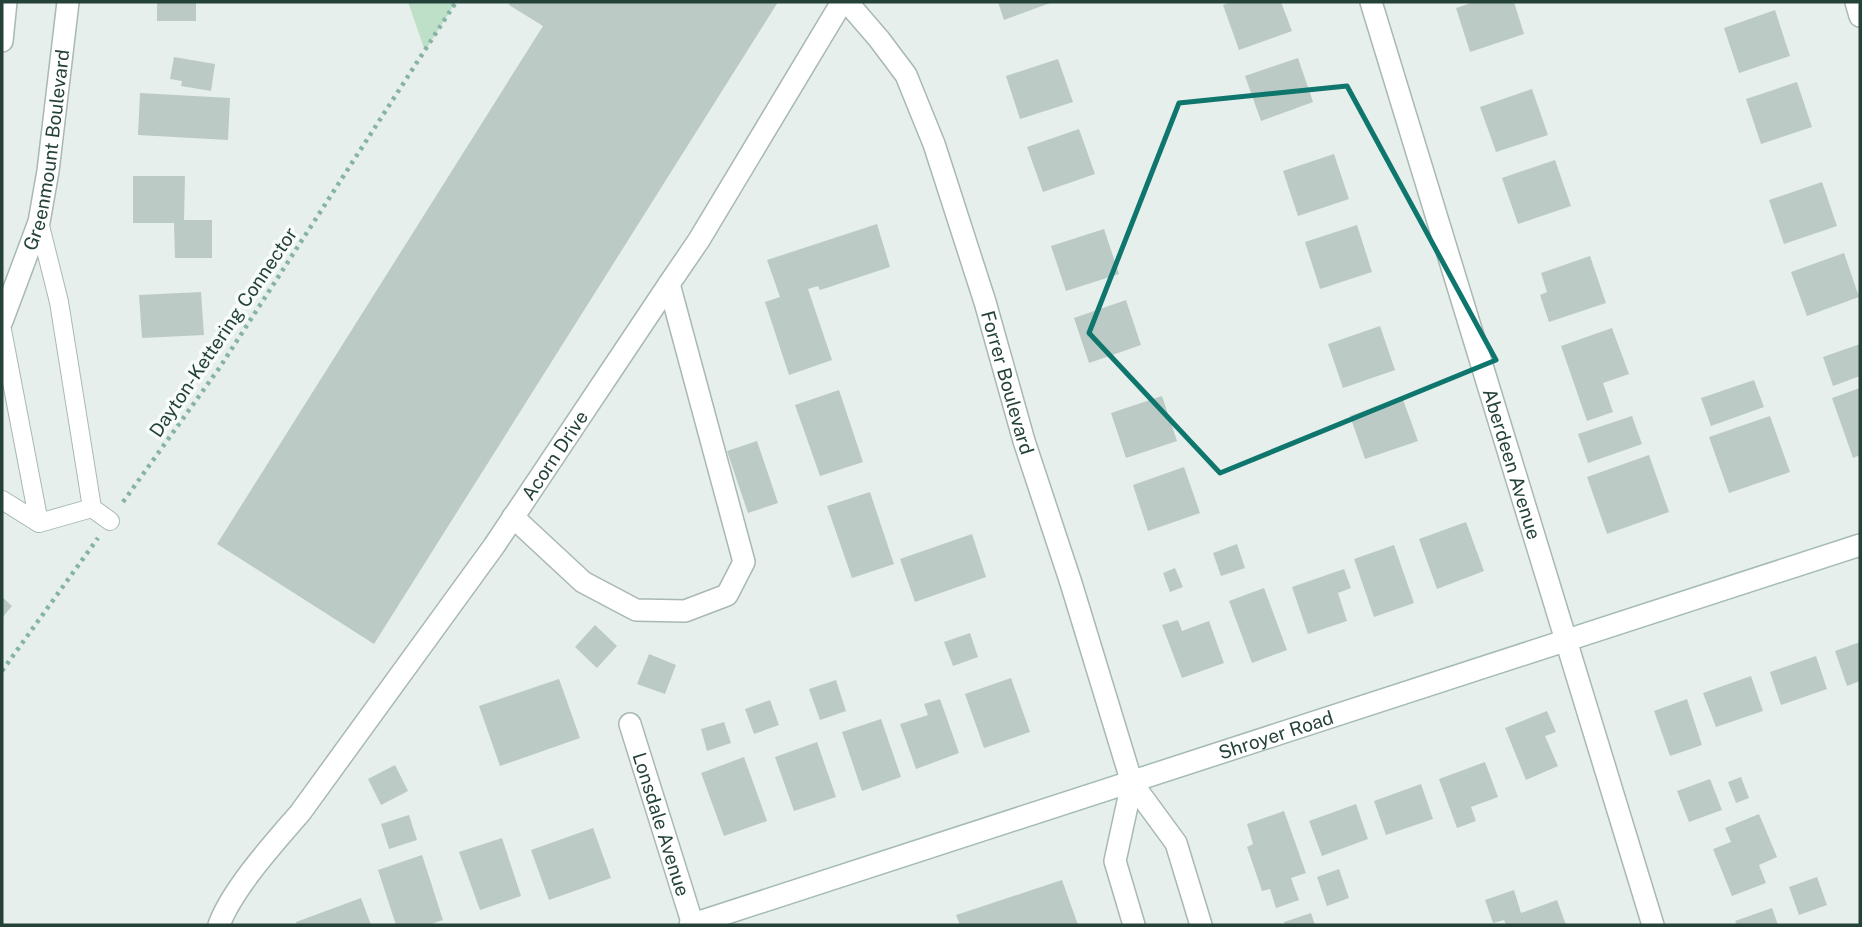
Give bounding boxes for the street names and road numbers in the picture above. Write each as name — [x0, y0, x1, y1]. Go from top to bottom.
street label: Greenmount Boulevard — [18, 48, 73, 254]
street label: Dayton-Kettering Connector — [145, 223, 301, 441]
street label: Forrer Boulevard — [977, 308, 1039, 457]
street label: Aberdeen Avenue — [1479, 386, 1546, 542]
street label: Acorn Drive — [517, 406, 592, 504]
street label: Shroyer Road — [1216, 706, 1336, 764]
street label: Lonsdale Avenue — [629, 750, 694, 899]

